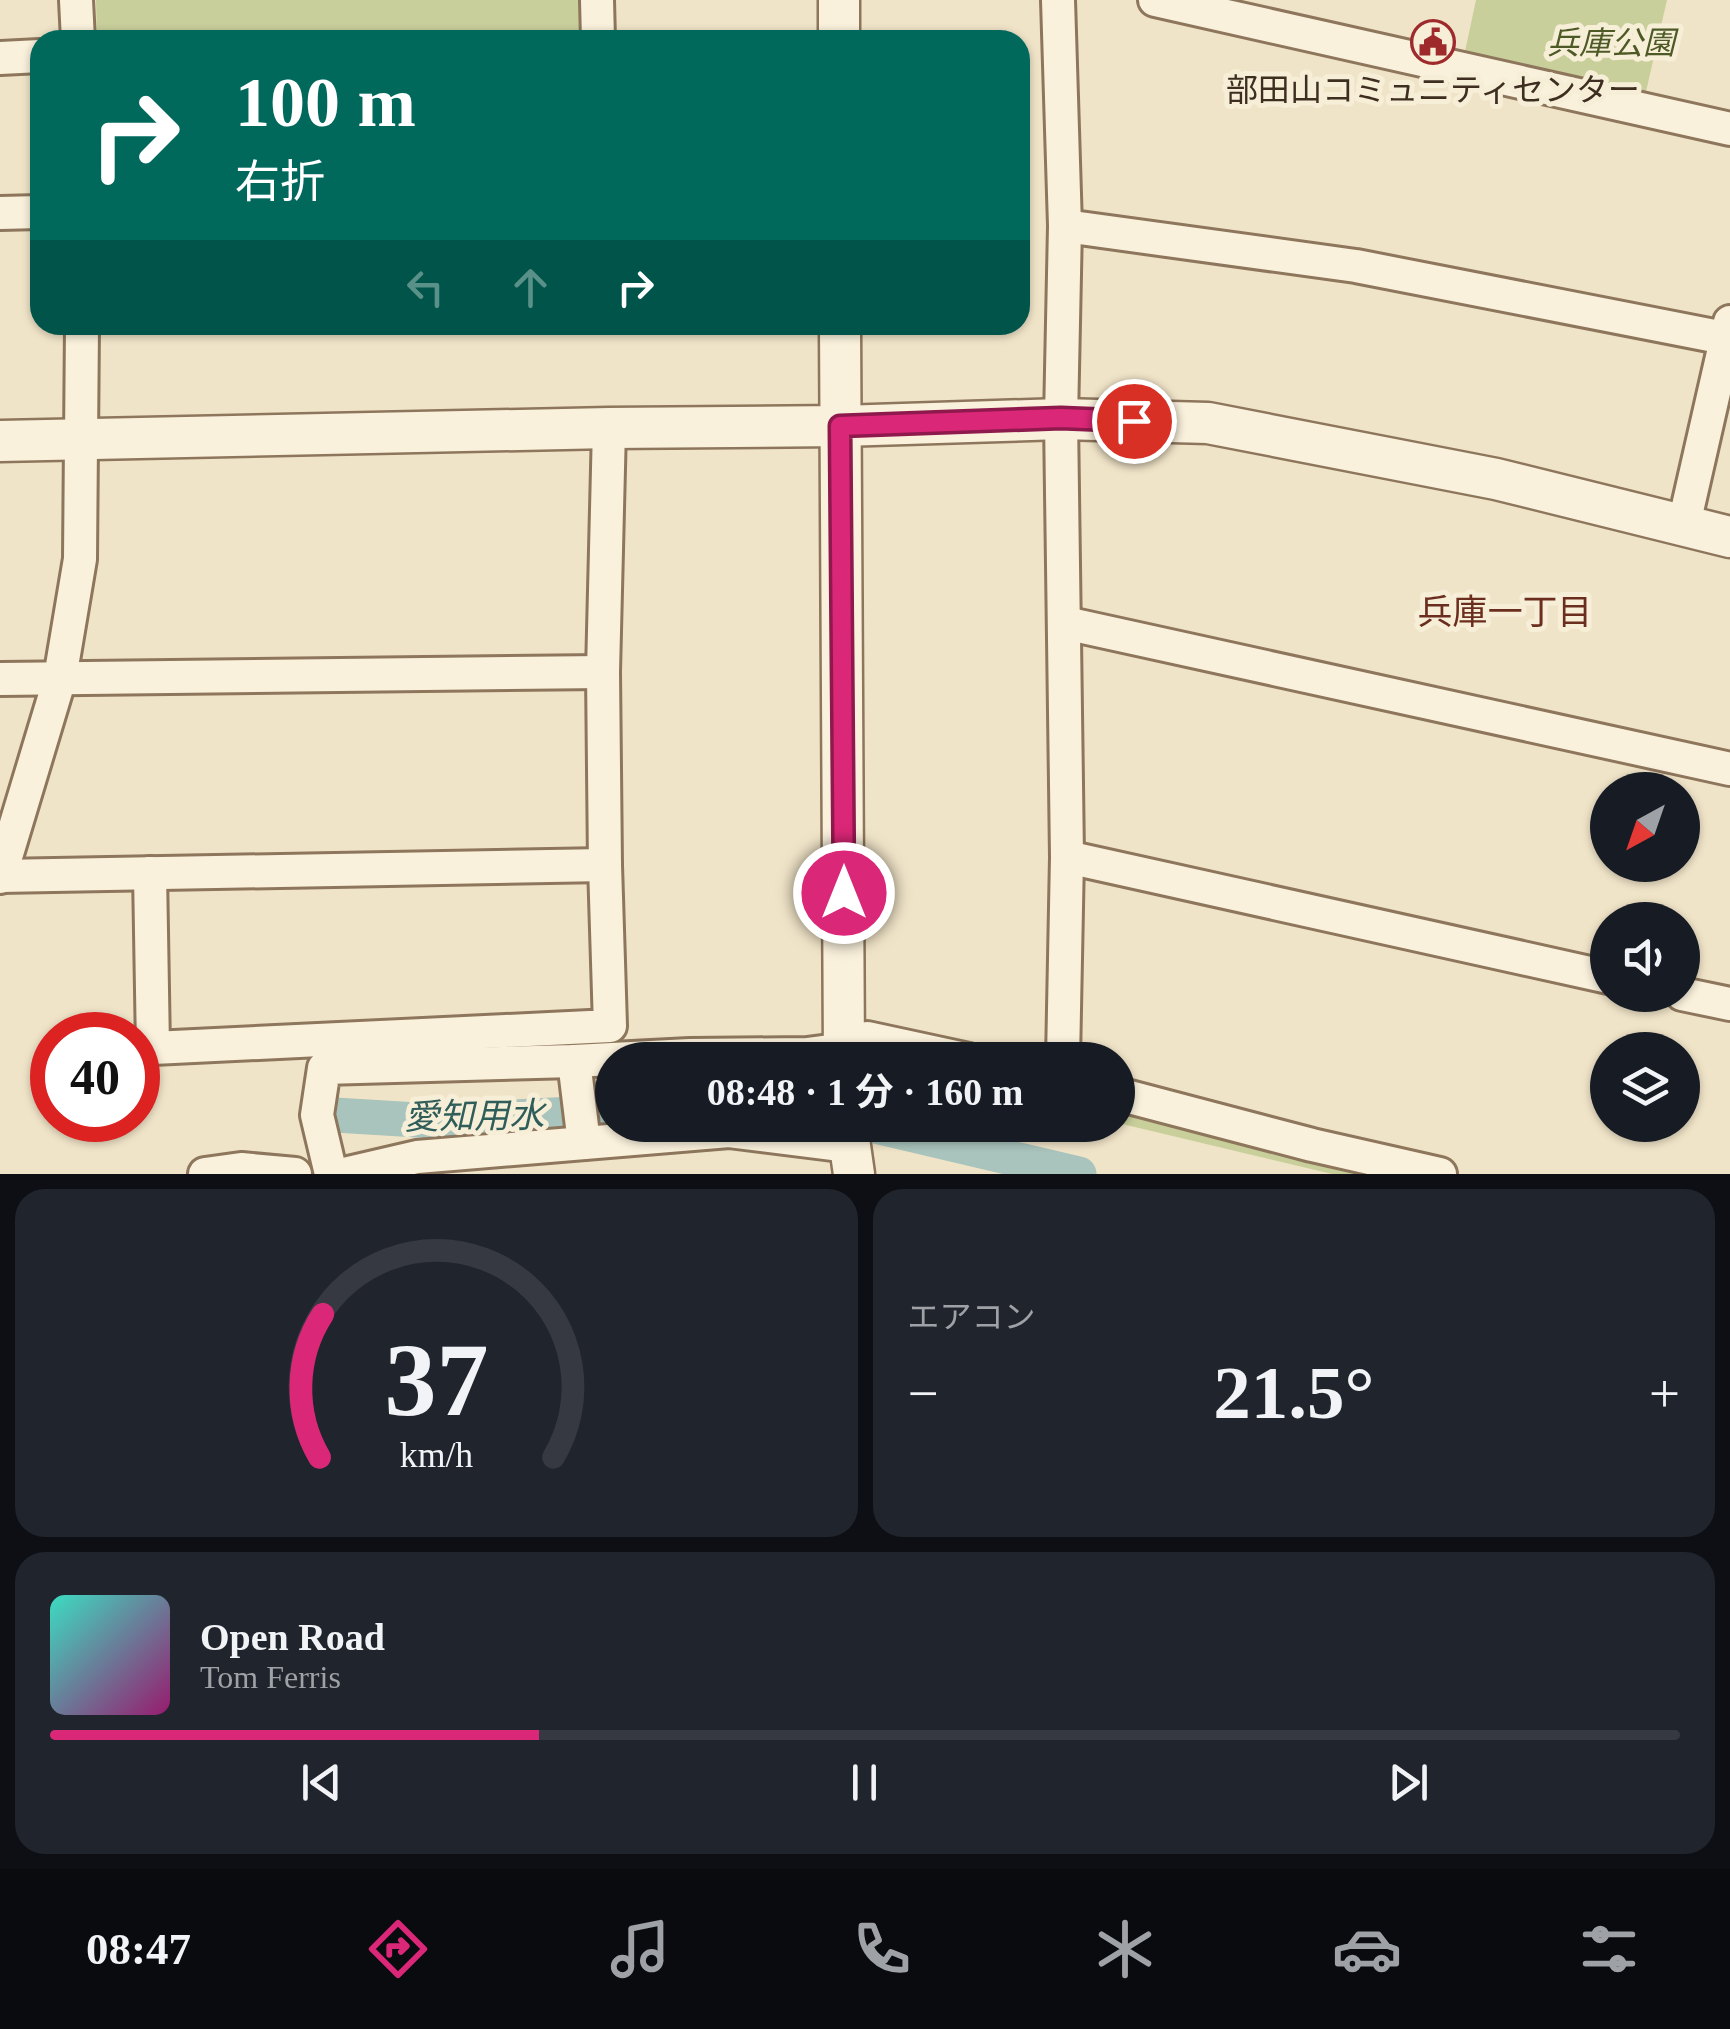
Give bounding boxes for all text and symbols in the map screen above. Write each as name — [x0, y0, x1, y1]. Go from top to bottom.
public building icon: 部田山コミュニティセンター — [1410, 19, 1456, 65]
park label: 兵庫公園 — [1547, 25, 1679, 61]
text: 100 m — [235, 64, 416, 141]
icon: right — [70, 70, 200, 200]
place label: 部田山コミュニティセンター — [1226, 72, 1640, 108]
text: 右折 — [235, 157, 325, 207]
icon: left — [398, 260, 453, 315]
icon: ahead — [503, 260, 558, 315]
icon: right — [608, 260, 663, 315]
pin — [1092, 379, 1177, 464]
icon: arrive — [1107, 394, 1162, 449]
district label: 兵庫一丁目 — [1417, 593, 1593, 632]
north arrow — [1590, 772, 1700, 882]
map controls — [1590, 772, 1700, 1142]
position arrow — [792, 841, 896, 945]
button: sound — [1590, 902, 1700, 1012]
speed limit sign: 40 — [30, 1012, 160, 1142]
button: layers — [1590, 1032, 1700, 1142]
text: 08:48 · 1 分 · 160 m — [707, 1071, 1023, 1113]
water label: 愛知用水 — [404, 1096, 548, 1137]
text: エアコン — [908, 1299, 1036, 1335]
text: 37 — [384, 1322, 488, 1437]
text: 21.5° — [1213, 1351, 1374, 1434]
text: − — [908, 1363, 939, 1424]
text: + — [1649, 1363, 1680, 1424]
text: km/h — [400, 1435, 473, 1475]
text: Open Road — [200, 1616, 385, 1658]
text: Tom Ferris — [200, 1659, 341, 1695]
icon: previous — [294, 1755, 349, 1810]
icon: pause — [837, 1755, 892, 1810]
icon: next — [1381, 1755, 1436, 1810]
icon: directions — [363, 1914, 433, 1984]
icon: music — [605, 1914, 675, 1984]
icon: phone — [847, 1914, 917, 1984]
icon: climate — [1090, 1914, 1160, 1984]
icon: car — [1332, 1914, 1402, 1984]
icon: filters — [1574, 1914, 1644, 1984]
text: 08:47 — [86, 1924, 191, 1974]

